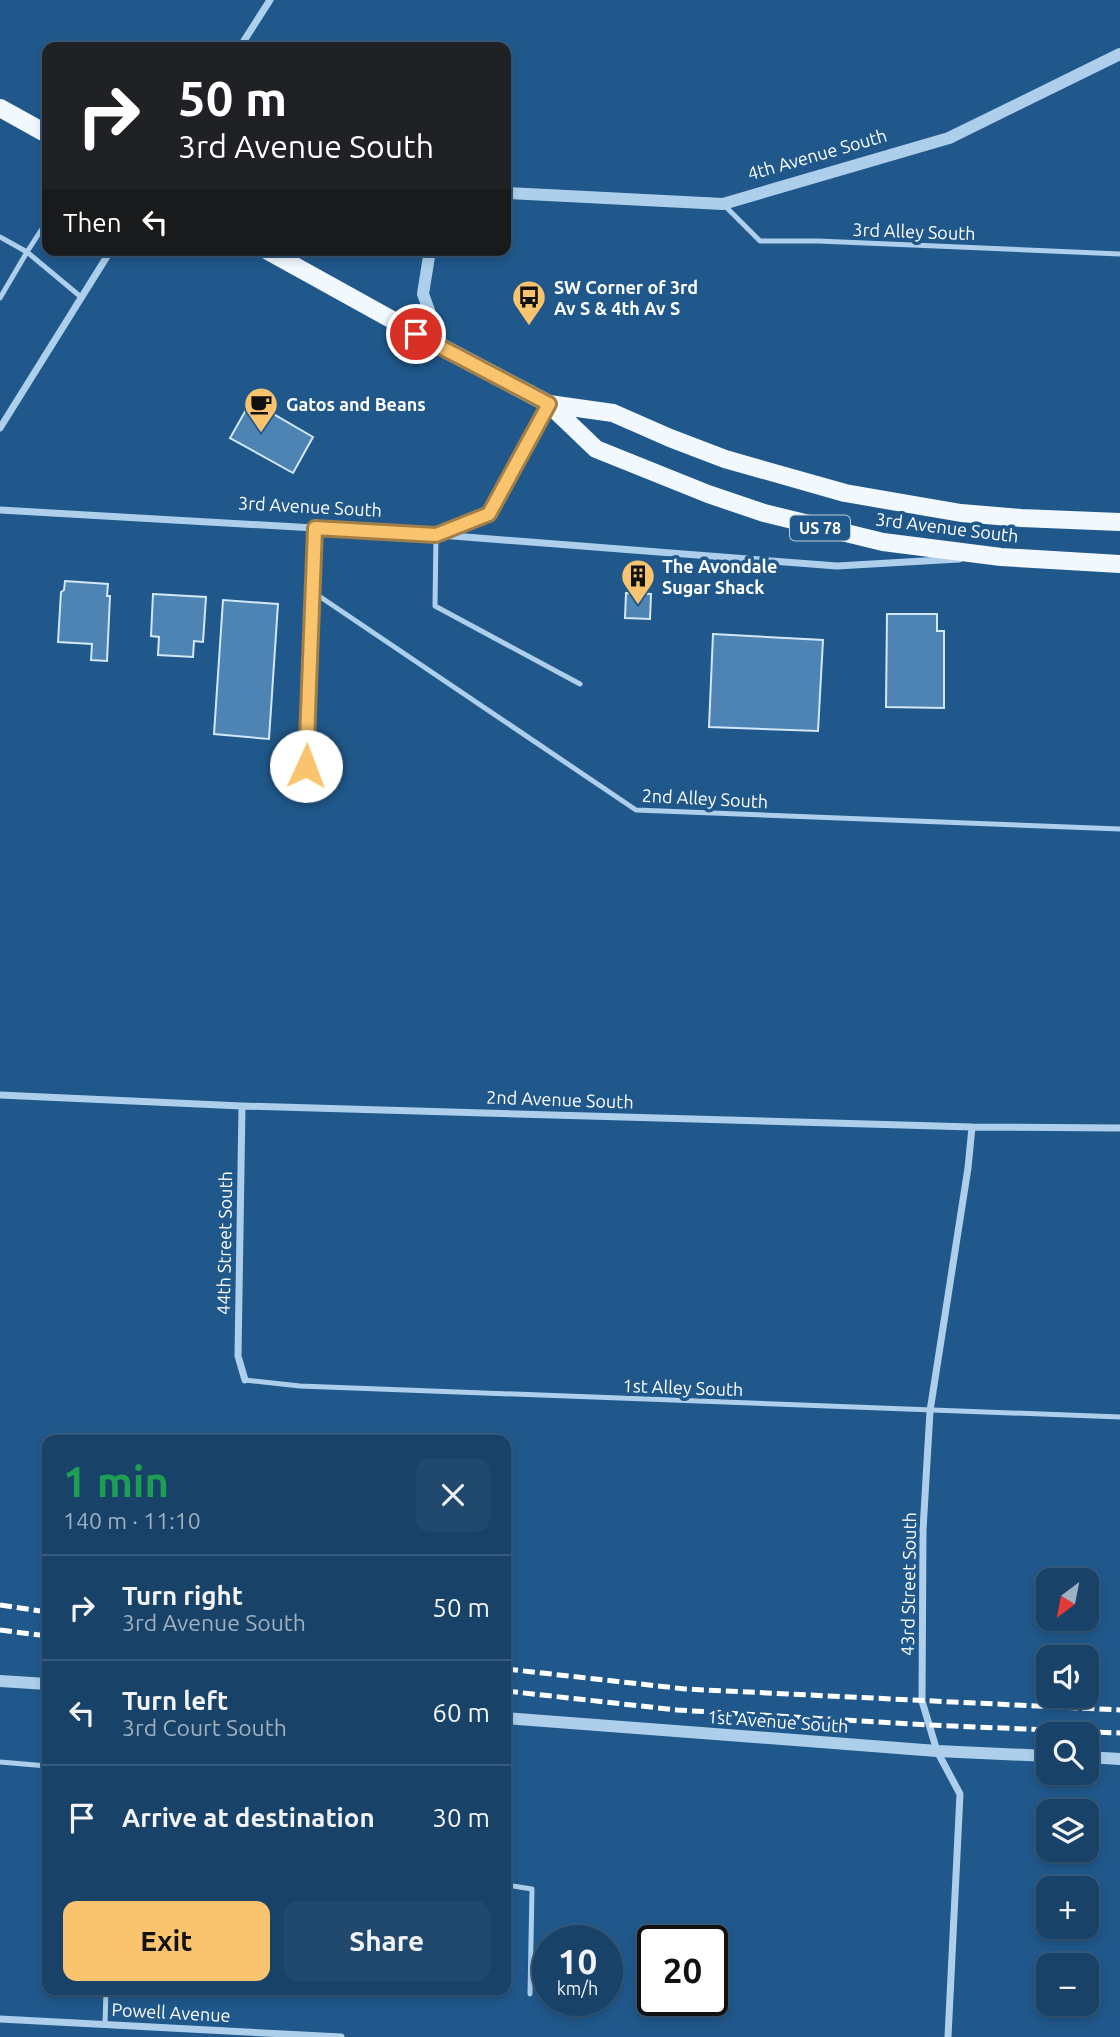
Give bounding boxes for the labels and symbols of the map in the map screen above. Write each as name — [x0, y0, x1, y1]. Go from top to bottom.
street label: 4th Avenue South — [745, 125, 889, 183]
street label: 3rd Alley South — [852, 219, 976, 243]
place label: SW Corner of 3rd Av S & 4th Av S — [554, 277, 698, 318]
bus stop icon: SW Corner of 3rd Av S & 4th Av S — [510, 278, 548, 327]
pin — [386, 304, 446, 364]
cafe icon: Gatos and Beans — [242, 385, 280, 434]
place label: Gatos and Beans — [286, 394, 426, 414]
street label: 3rd Avenue South — [238, 492, 382, 520]
street label: 3rd Avenue South — [874, 508, 1020, 546]
road number: US 78 — [790, 516, 850, 540]
place label: The Avondale Sugar Shack — [662, 556, 777, 597]
building icon: The Avondale Sugar Shack — [619, 557, 657, 606]
position arrow — [269, 729, 343, 803]
street label: 2nd Alley South — [641, 785, 769, 811]
street label: 2nd Avenue South — [486, 1086, 634, 1112]
street label: 44th Street South — [213, 1171, 235, 1315]
street label: 1st Alley South — [622, 1375, 744, 1399]
street label: 43rd Street South — [897, 1512, 919, 1656]
north arrow — [1036, 1568, 1099, 1631]
street label: 1st Avenue South — [707, 1706, 849, 1736]
speed limit sign: 20 — [637, 1925, 728, 2016]
street label: Powell Avenue — [111, 1999, 231, 2025]

